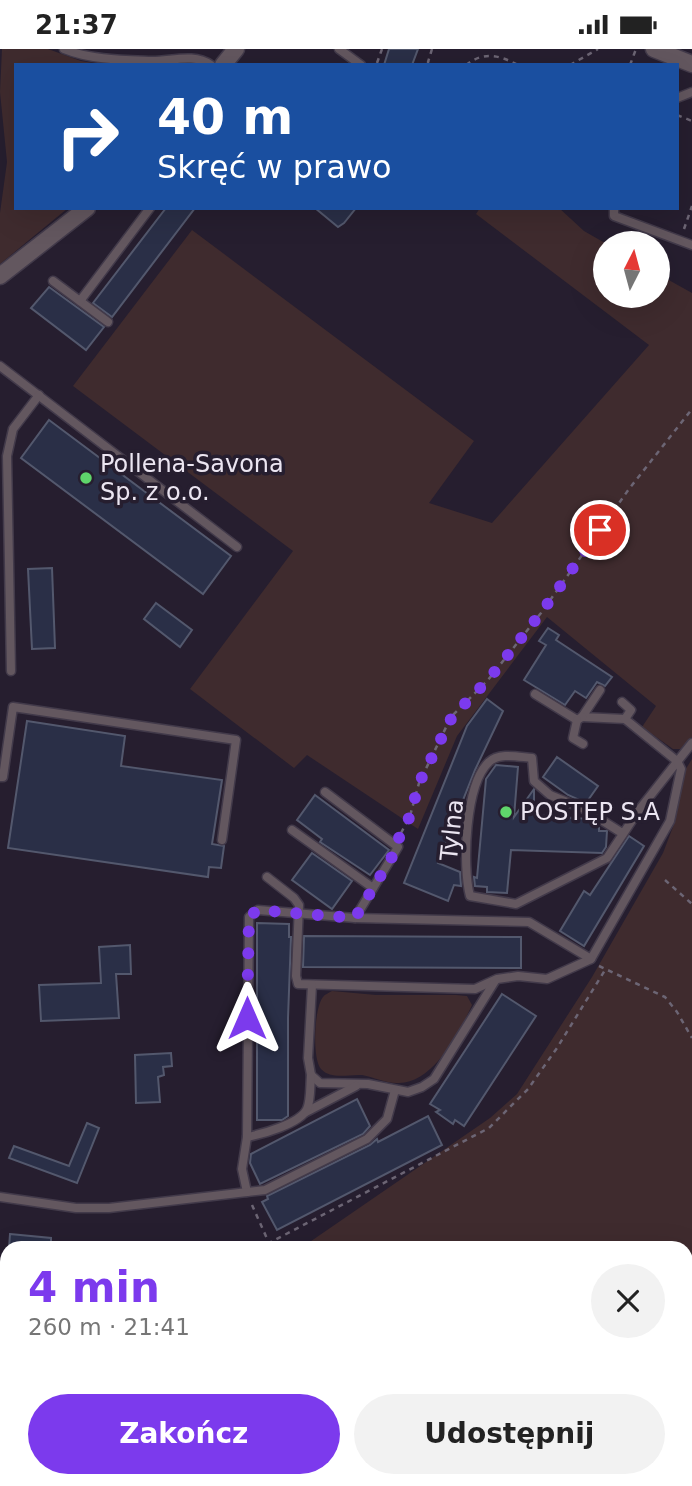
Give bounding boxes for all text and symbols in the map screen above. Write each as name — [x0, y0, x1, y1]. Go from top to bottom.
text: 21:37 — [35, 10, 118, 40]
text: 40 m — [157, 89, 293, 146]
icon: right — [42, 91, 133, 182]
text: Skręć w prawo — [157, 148, 392, 186]
north arrow — [593, 231, 670, 308]
map controls — [593, 231, 670, 308]
place label: Pollena-Savona Sp. z o.o. — [100, 450, 284, 506]
marker: Pollena-Savona Sp. z o.o. — [78, 470, 94, 486]
pin — [570, 500, 630, 560]
icon: arrive — [581, 511, 619, 549]
street label: Tylna — [435, 798, 469, 863]
place label: POSTĘP S.A — [520, 798, 660, 826]
marker: POSTĘP S.A — [498, 804, 514, 820]
position arrow — [210, 981, 284, 1055]
text: 4 min — [28, 1263, 160, 1312]
button: close — [591, 1264, 665, 1338]
text: 260 m · 21:41 — [28, 1314, 190, 1340]
button: Zakończ — [28, 1394, 340, 1474]
button: Udostępnij — [354, 1394, 665, 1474]

